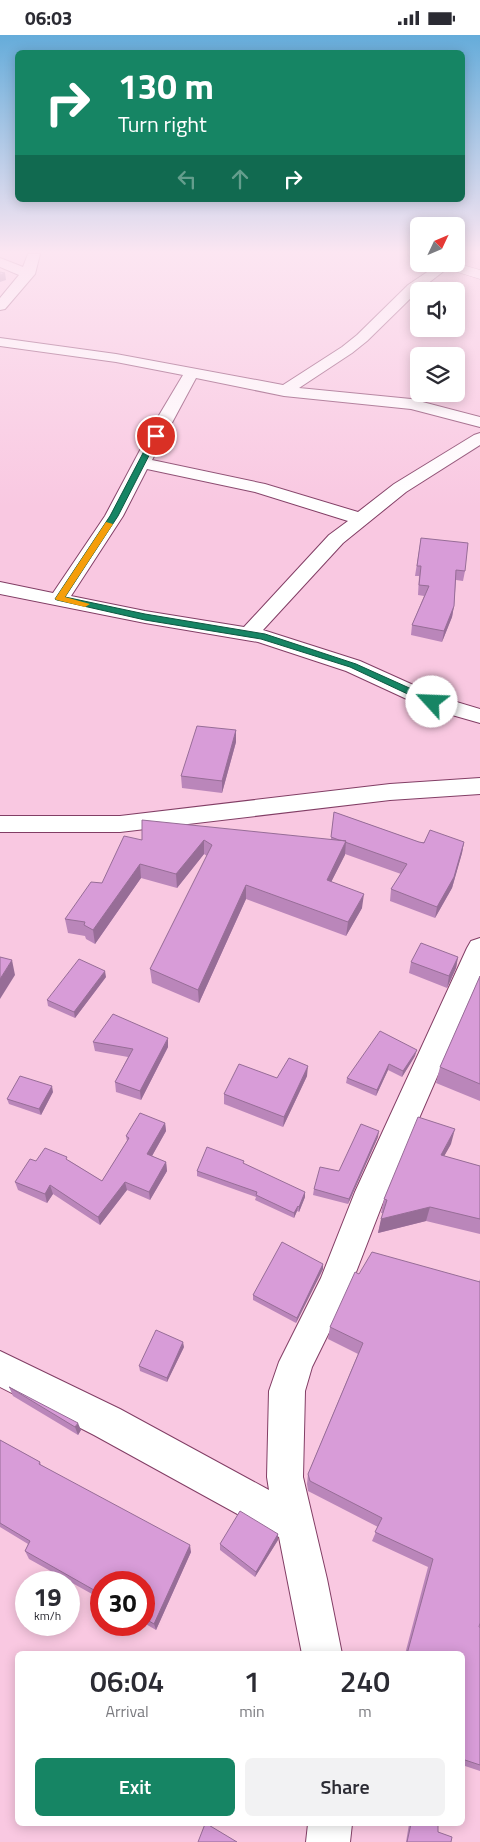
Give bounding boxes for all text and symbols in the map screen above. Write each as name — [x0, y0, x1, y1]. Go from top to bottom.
text: 06:03 — [25, 3, 72, 32]
text: 130 m — [118, 59, 214, 113]
icon: right — [35, 70, 100, 135]
text: Turn right — [118, 107, 207, 141]
icon: left — [173, 165, 201, 193]
icon: ahead — [226, 165, 254, 193]
icon: right — [279, 165, 307, 193]
north arrow — [410, 217, 465, 273]
map controls — [410, 217, 465, 402]
button: sound — [410, 282, 465, 337]
button: layers — [410, 347, 465, 402]
pin — [135, 415, 177, 457]
icon: arrive — [142, 422, 170, 450]
position arrow — [405, 675, 457, 727]
speed limit sign: 30 — [90, 1571, 155, 1636]
text: 19 — [33, 1578, 62, 1616]
text: km/h — [34, 1606, 61, 1625]
text: 06:04 — [90, 1658, 164, 1704]
text: 1 — [244, 1658, 260, 1704]
text: 240 — [340, 1658, 390, 1704]
text: Arrival — [105, 1699, 149, 1723]
text: min — [239, 1699, 265, 1723]
text: m — [358, 1699, 372, 1723]
button: Exit — [35, 1758, 235, 1816]
button: Share — [245, 1758, 445, 1816]

